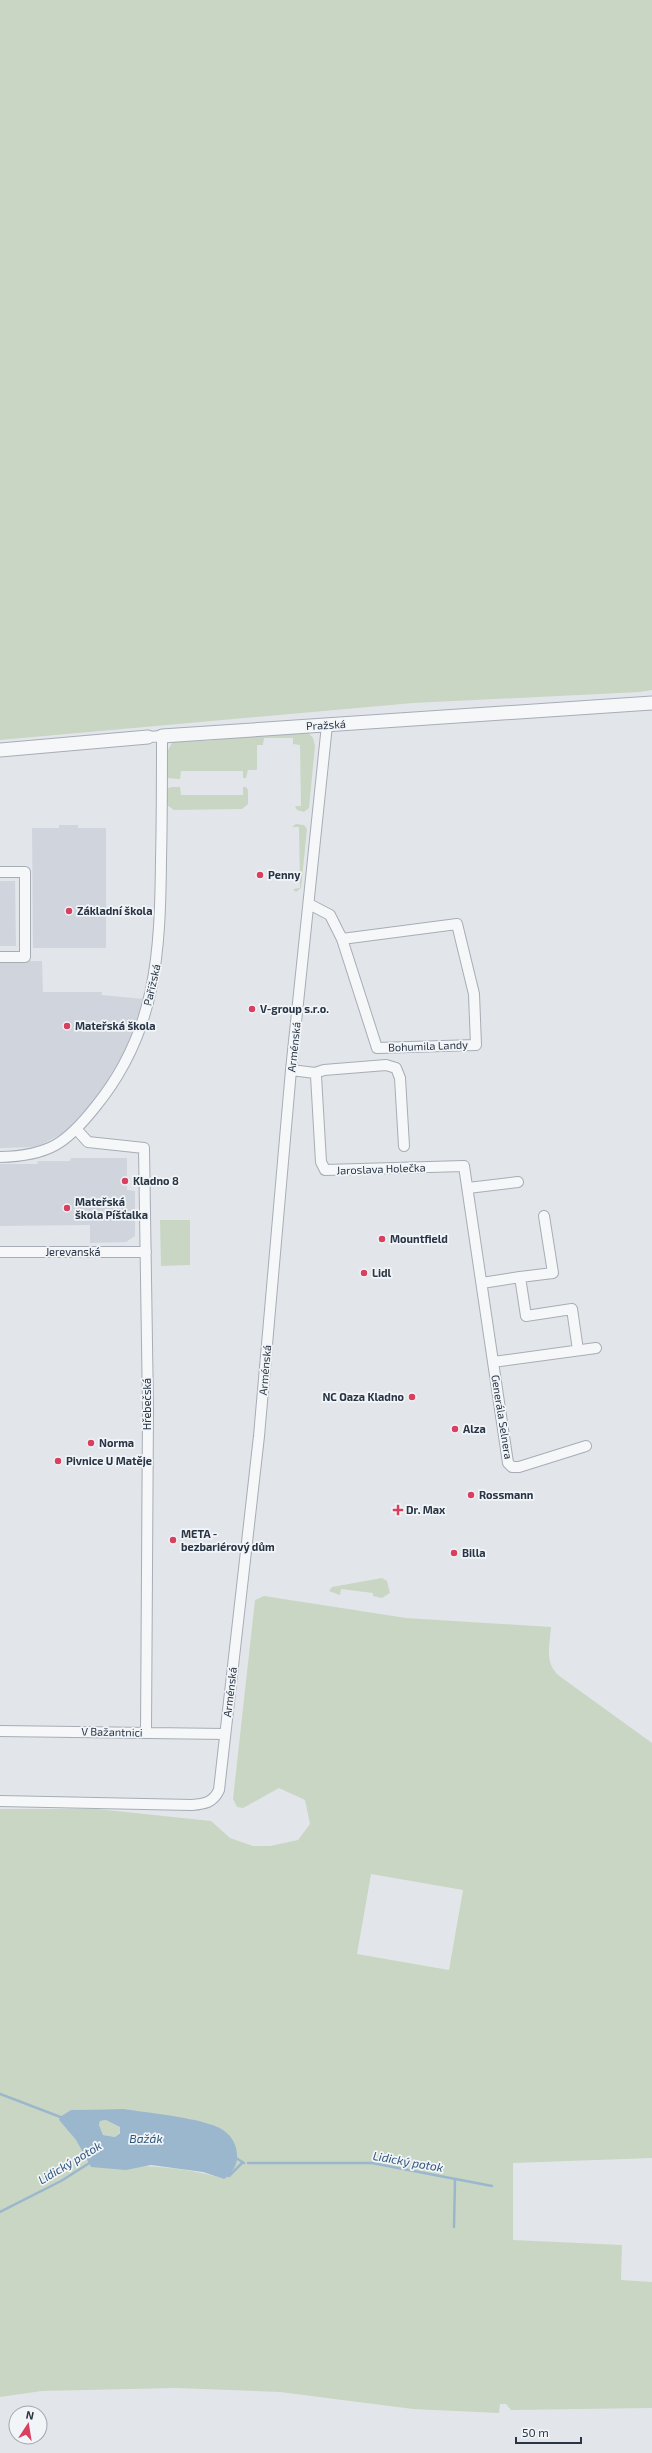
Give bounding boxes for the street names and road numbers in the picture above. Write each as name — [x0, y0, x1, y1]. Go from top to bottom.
street label: Pražská — [306, 717, 346, 732]
street label: Pařížská — [140, 963, 163, 1007]
street label: Arménská — [284, 1021, 303, 1073]
street label: Bohumila Landy — [388, 1038, 468, 1053]
street label: Jaroslava Holečka — [336, 1160, 426, 1177]
street label: Jerevanská — [45, 1245, 101, 1258]
street label: Arménská — [256, 1344, 273, 1396]
street label: Generála Selnera — [489, 1374, 516, 1460]
street label: Hřebečská — [140, 1378, 153, 1430]
street label: Arménská — [220, 1666, 239, 1718]
street label: V Bažantnici — [81, 1724, 143, 1739]

